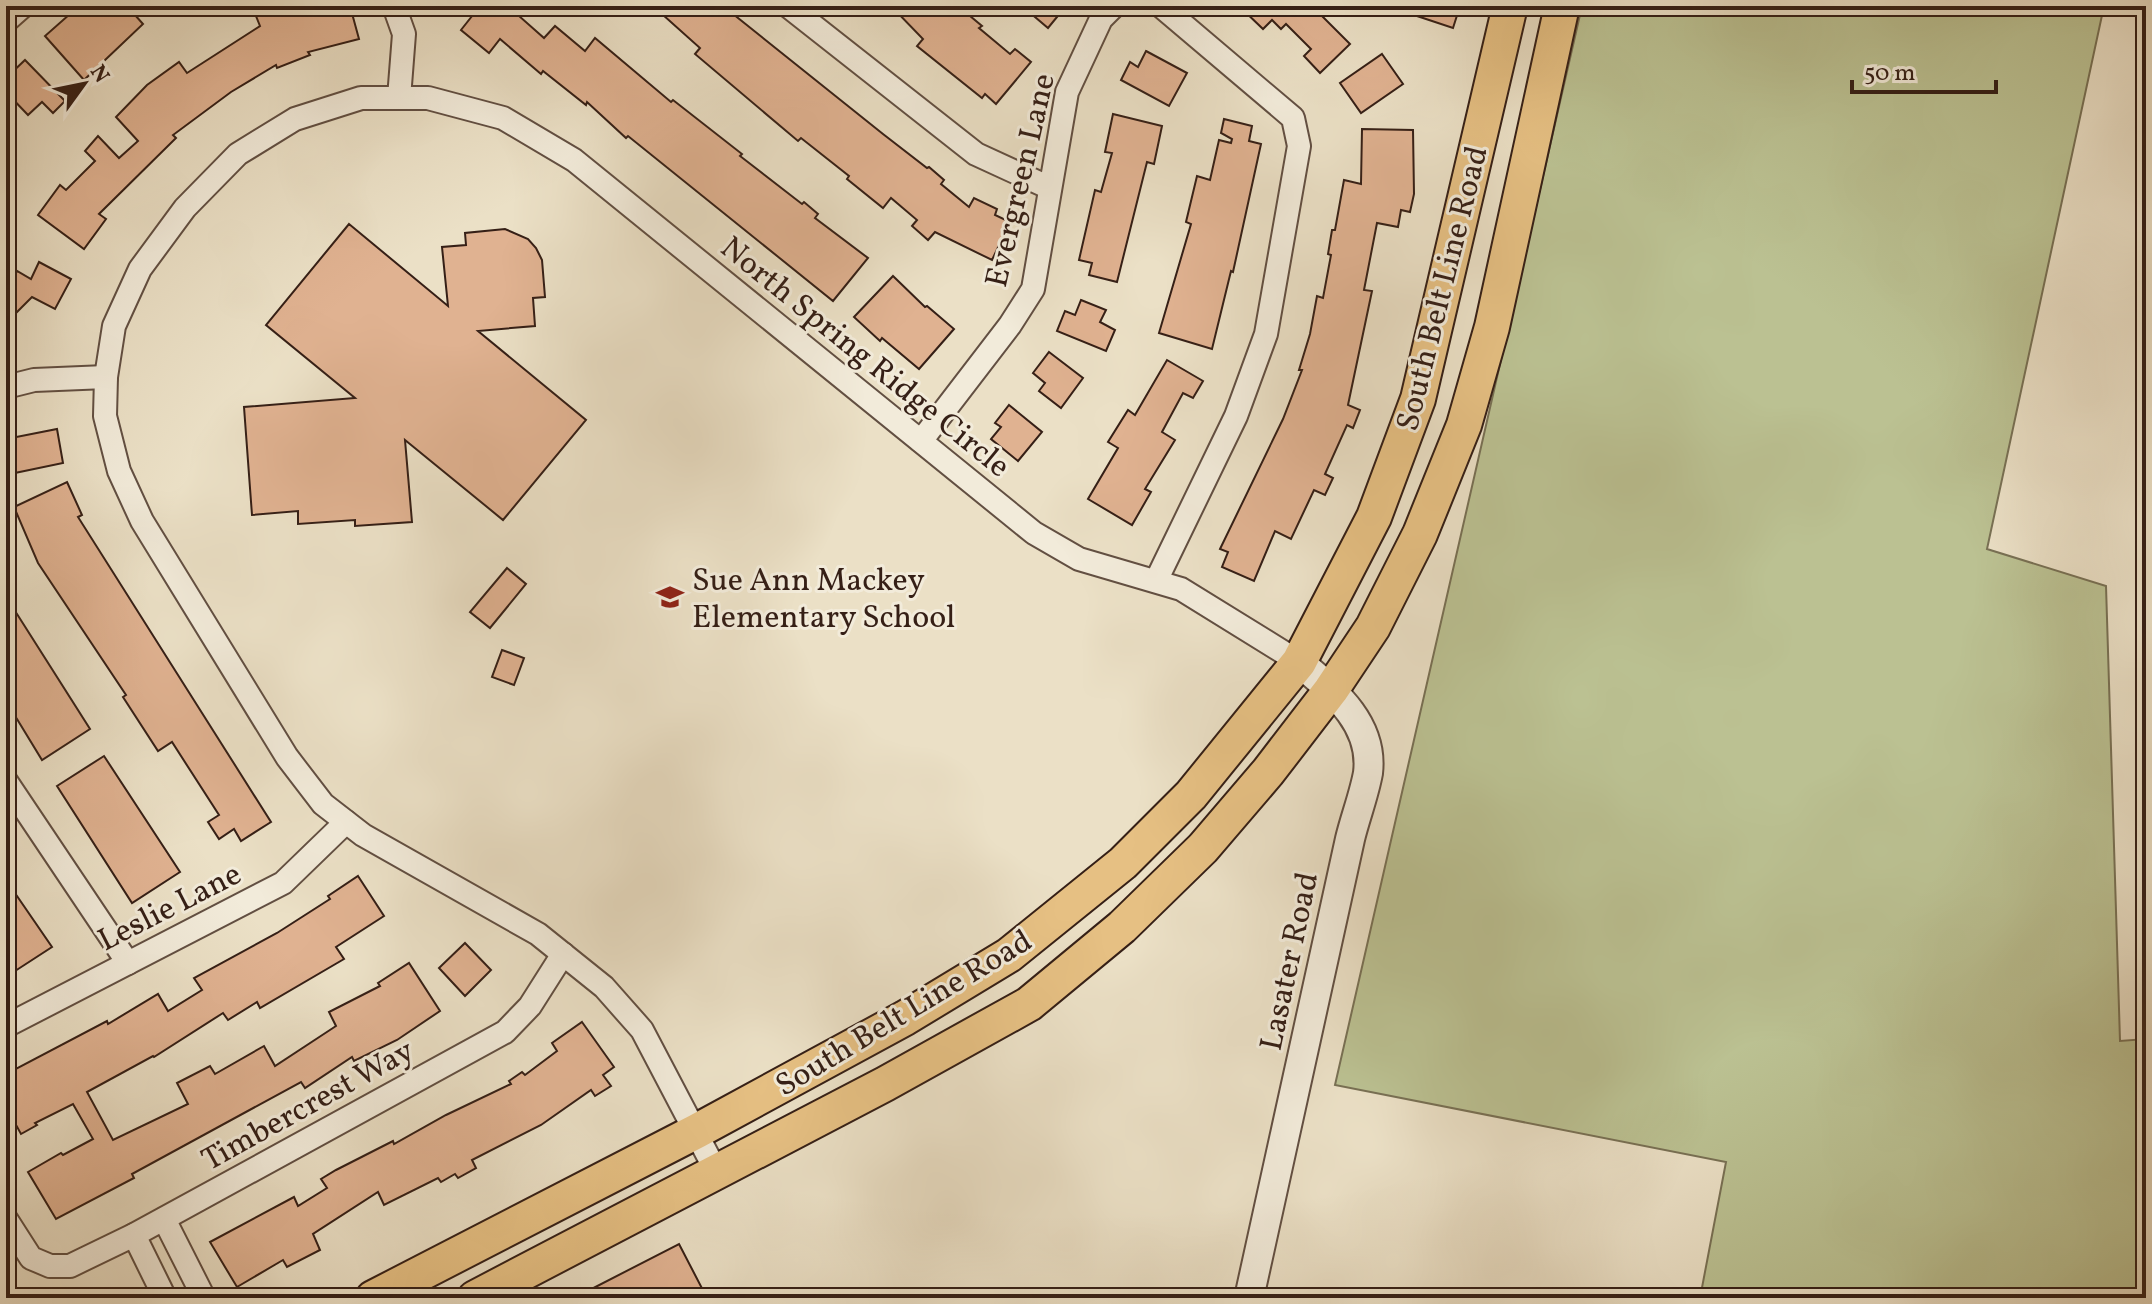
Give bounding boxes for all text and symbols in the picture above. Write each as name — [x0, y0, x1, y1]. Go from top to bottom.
north arrow — [44, 44, 124, 124]
scale bar — [1852, 44, 1996, 94]
text: 50 m — [1864, 57, 1916, 91]
text: N — [81, 59, 116, 90]
street label: Evergreen Lane — [976, 69, 1068, 292]
street label: South Belt Line Road — [1387, 142, 1501, 436]
street label: North Spring Ridge Circle — [710, 227, 1018, 489]
place label: Sue Ann Mackey Elementary School — [692, 560, 955, 641]
school or university icon: Sue Ann Mackey Elementary School — [655, 582, 685, 612]
street label: Leslie Lane — [91, 854, 250, 964]
street label: Lasater Road — [1251, 868, 1331, 1055]
street label: South Belt Line Road — [768, 920, 1041, 1109]
street label: Timbercrest Way — [194, 1030, 423, 1183]

